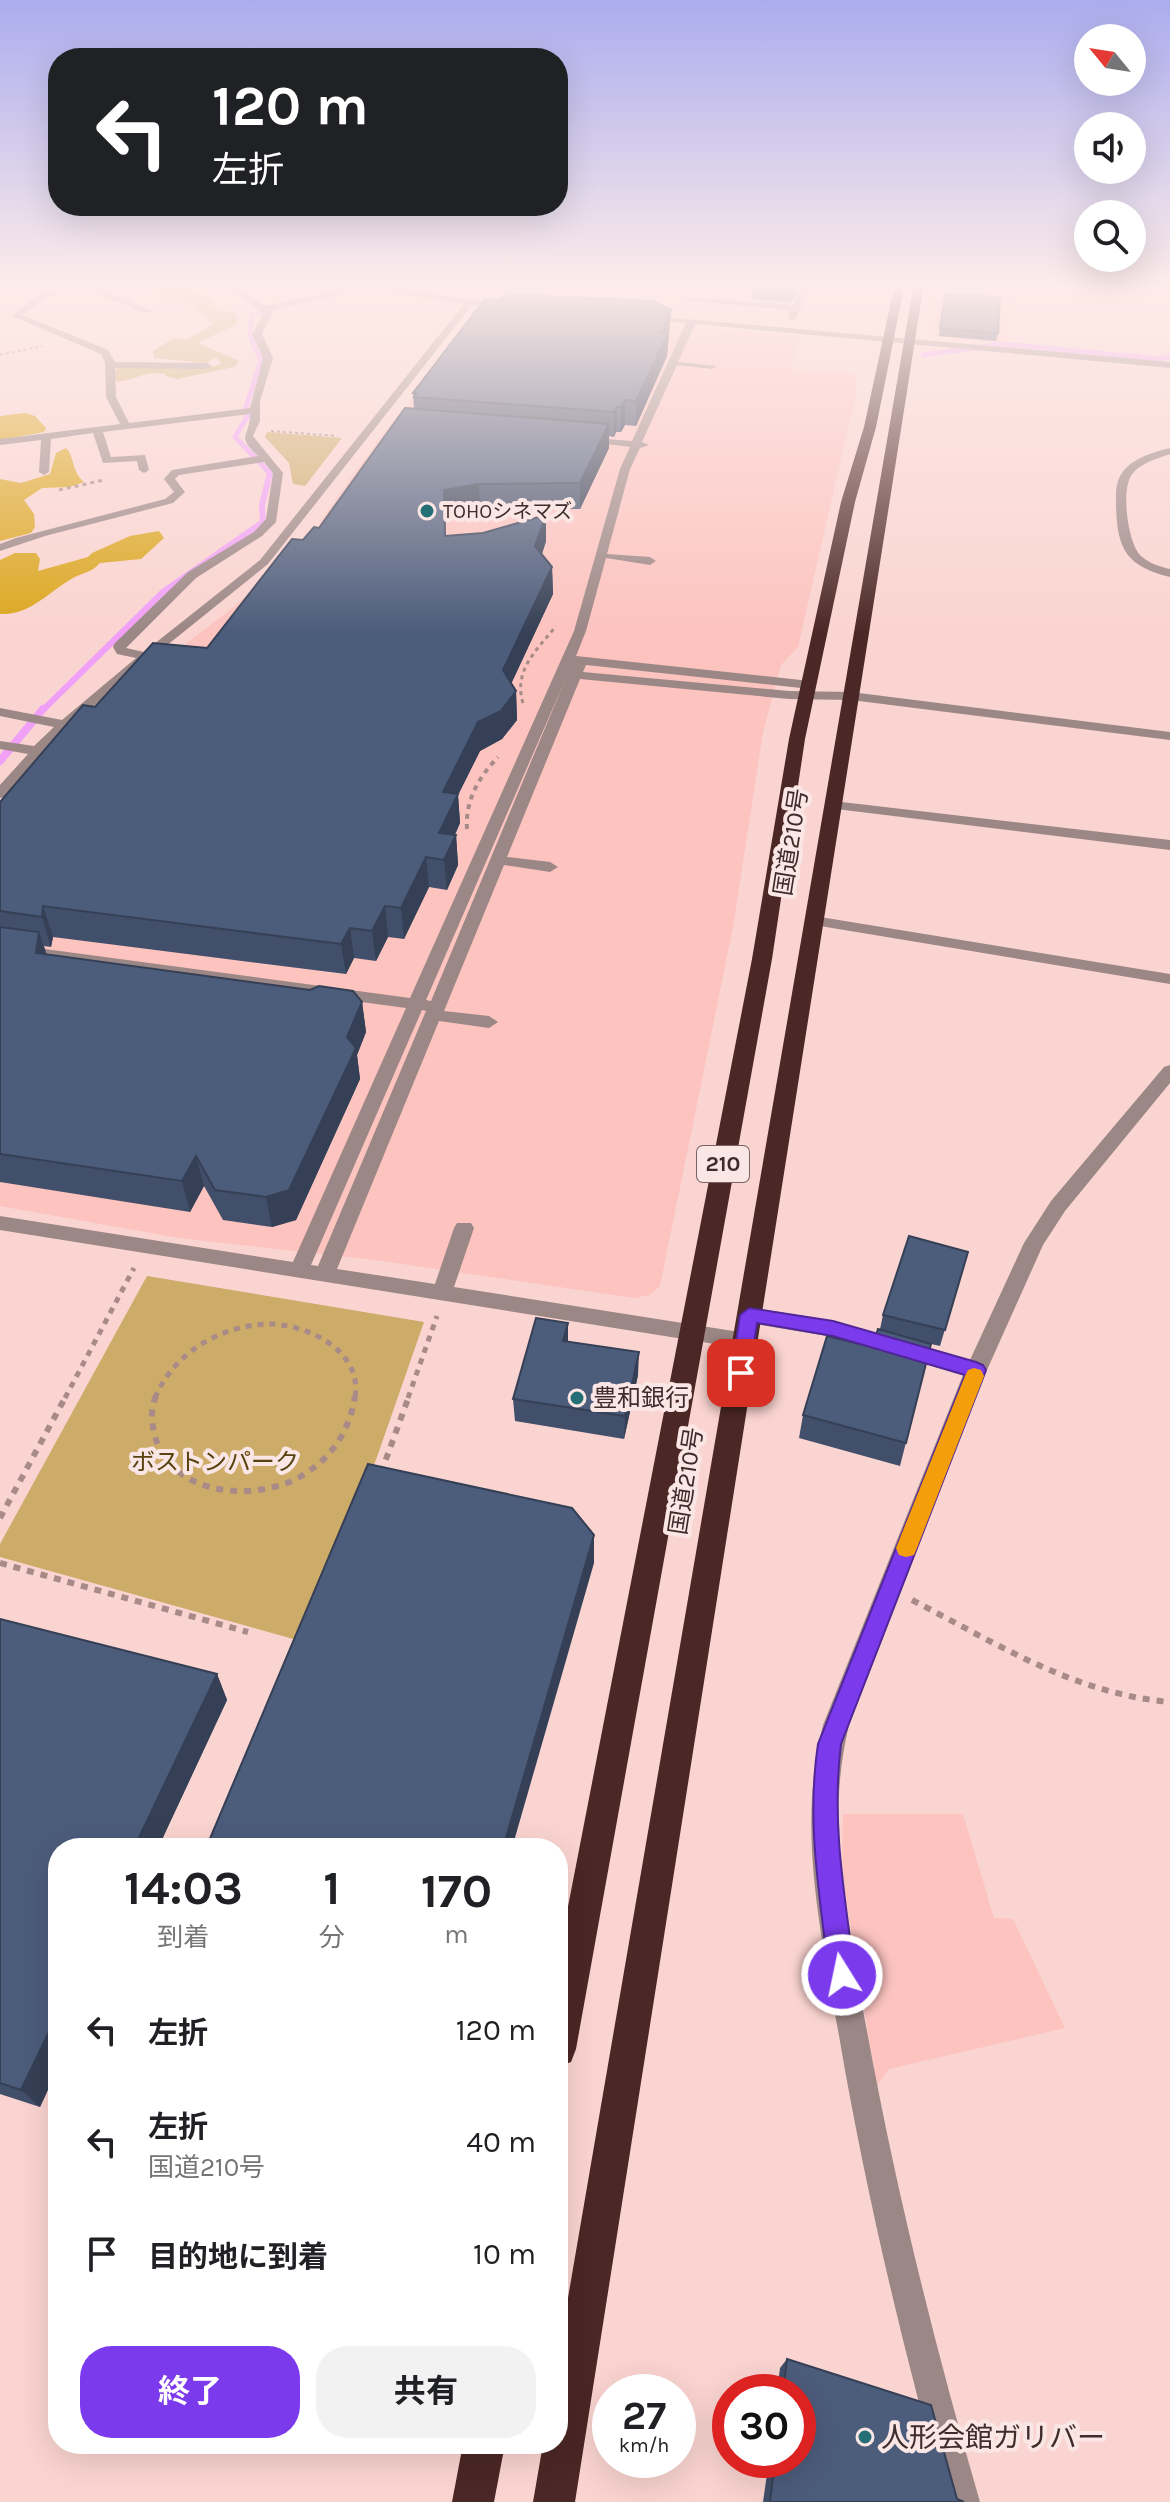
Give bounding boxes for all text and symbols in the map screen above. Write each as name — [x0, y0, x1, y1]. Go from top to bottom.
north arrow — [1074, 24, 1146, 96]
map controls — [1074, 24, 1146, 272]
text: 120 m — [212, 73, 369, 138]
icon: left — [80, 80, 184, 184]
button: sound — [1074, 112, 1146, 184]
text: 左折 — [212, 149, 284, 191]
button: search — [1074, 200, 1146, 272]
place label: TOHOシネマズ — [443, 500, 572, 523]
marker: TOHOシネマズ — [418, 502, 436, 520]
street label: 国道210号 — [769, 786, 813, 898]
road number: 210 — [697, 1146, 749, 1182]
pin — [707, 1339, 775, 1407]
icon: arrive — [719, 1351, 763, 1395]
place label: 豊和銀行 — [593, 1384, 689, 1412]
marker: 豊和銀行 — [568, 1389, 586, 1407]
street label: 国道210号 — [664, 1425, 708, 1537]
park label: ボストンパーク — [131, 1448, 299, 1476]
text: 14:03 — [124, 1860, 243, 1916]
text: 1 — [323, 1860, 340, 1916]
text: 170 — [421, 1863, 492, 1919]
text: m — [444, 1919, 469, 1950]
text: 到着 — [157, 1922, 209, 1953]
text: 分 — [319, 1922, 345, 1953]
position arrow — [800, 1933, 884, 2017]
icon: left — [80, 2008, 124, 2052]
text: 120 m — [456, 2012, 536, 2048]
text: 左折 — [148, 2015, 208, 2051]
text: 左折 — [148, 2109, 208, 2145]
icon: left — [80, 2120, 124, 2164]
text: 40 m — [466, 2124, 536, 2160]
text: 国道210号 — [148, 2152, 265, 2183]
icon: arrive — [80, 2232, 124, 2276]
text: 10 m — [473, 2236, 536, 2272]
text: 目的地に到着 — [148, 2239, 328, 2275]
button: 終了 — [80, 2346, 300, 2438]
button: 共有 — [316, 2346, 536, 2438]
speed limit sign: 30 — [712, 2374, 816, 2478]
text: 27 — [622, 2392, 666, 2439]
place label: 人形会館ガリバー — [881, 2421, 1105, 2454]
marker: 人形会館ガリバー — [856, 2428, 874, 2446]
text: km/h — [619, 2434, 669, 2457]

